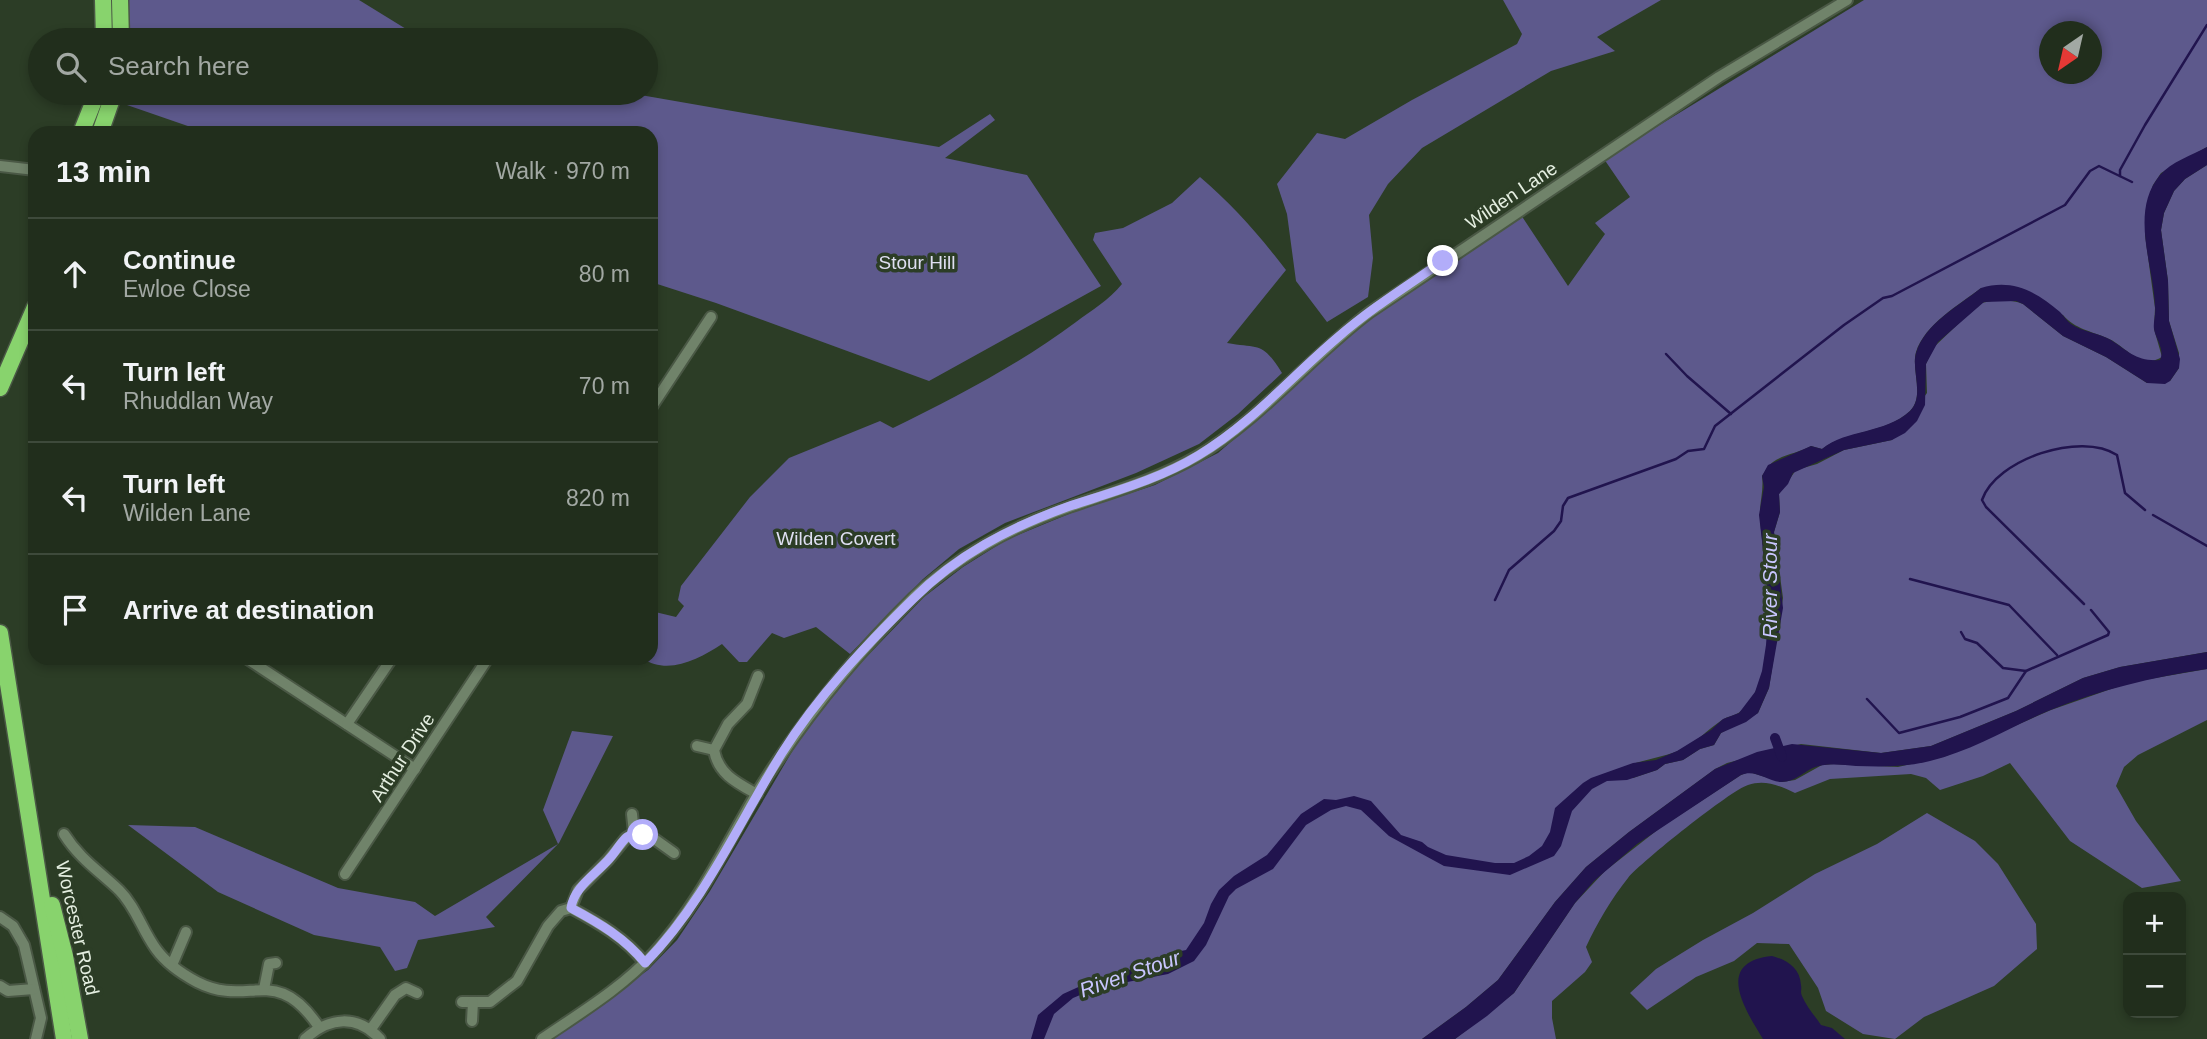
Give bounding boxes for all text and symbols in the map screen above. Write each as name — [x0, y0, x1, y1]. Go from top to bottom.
north arrow — [2039, 21, 2102, 84]
search box — [28, 28, 658, 105]
icon: search — [52, 48, 90, 86]
text: Search here — [108, 51, 250, 81]
text: 13 min — [56, 155, 151, 188]
street label: Wilden Lane — [1462, 157, 1561, 234]
text: Walk · 970 m — [495, 158, 630, 184]
text: Continue — [123, 245, 236, 275]
route end — [1427, 245, 1458, 276]
park label: Stour Hill — [878, 252, 956, 273]
icon: ahead — [56, 255, 94, 293]
text: 80 m — [579, 261, 630, 287]
text: Ewloe Close — [123, 276, 251, 302]
text: Turn left — [123, 357, 225, 387]
icon: left — [56, 367, 94, 405]
text: 70 m — [579, 373, 630, 399]
text: Rhuddlan Way — [123, 388, 273, 414]
text: Turn left — [123, 469, 225, 499]
icon: left — [56, 479, 94, 517]
text: 820 m — [566, 485, 630, 511]
text: Wilden Lane — [123, 500, 251, 526]
park label: Wilden Covert — [776, 528, 896, 549]
water label: River Stour — [1758, 532, 1781, 639]
icon: arrive — [56, 591, 94, 629]
text: Arrive at destination — [123, 595, 374, 625]
street label: Arthur Drive — [366, 709, 439, 805]
route start — [627, 819, 658, 850]
street label: Worcester Road — [52, 859, 103, 997]
map controls — [2123, 892, 2186, 1018]
button: + — [2123, 892, 2186, 955]
water label: River Stour — [1076, 945, 1184, 1001]
button: − — [2123, 955, 2186, 1018]

